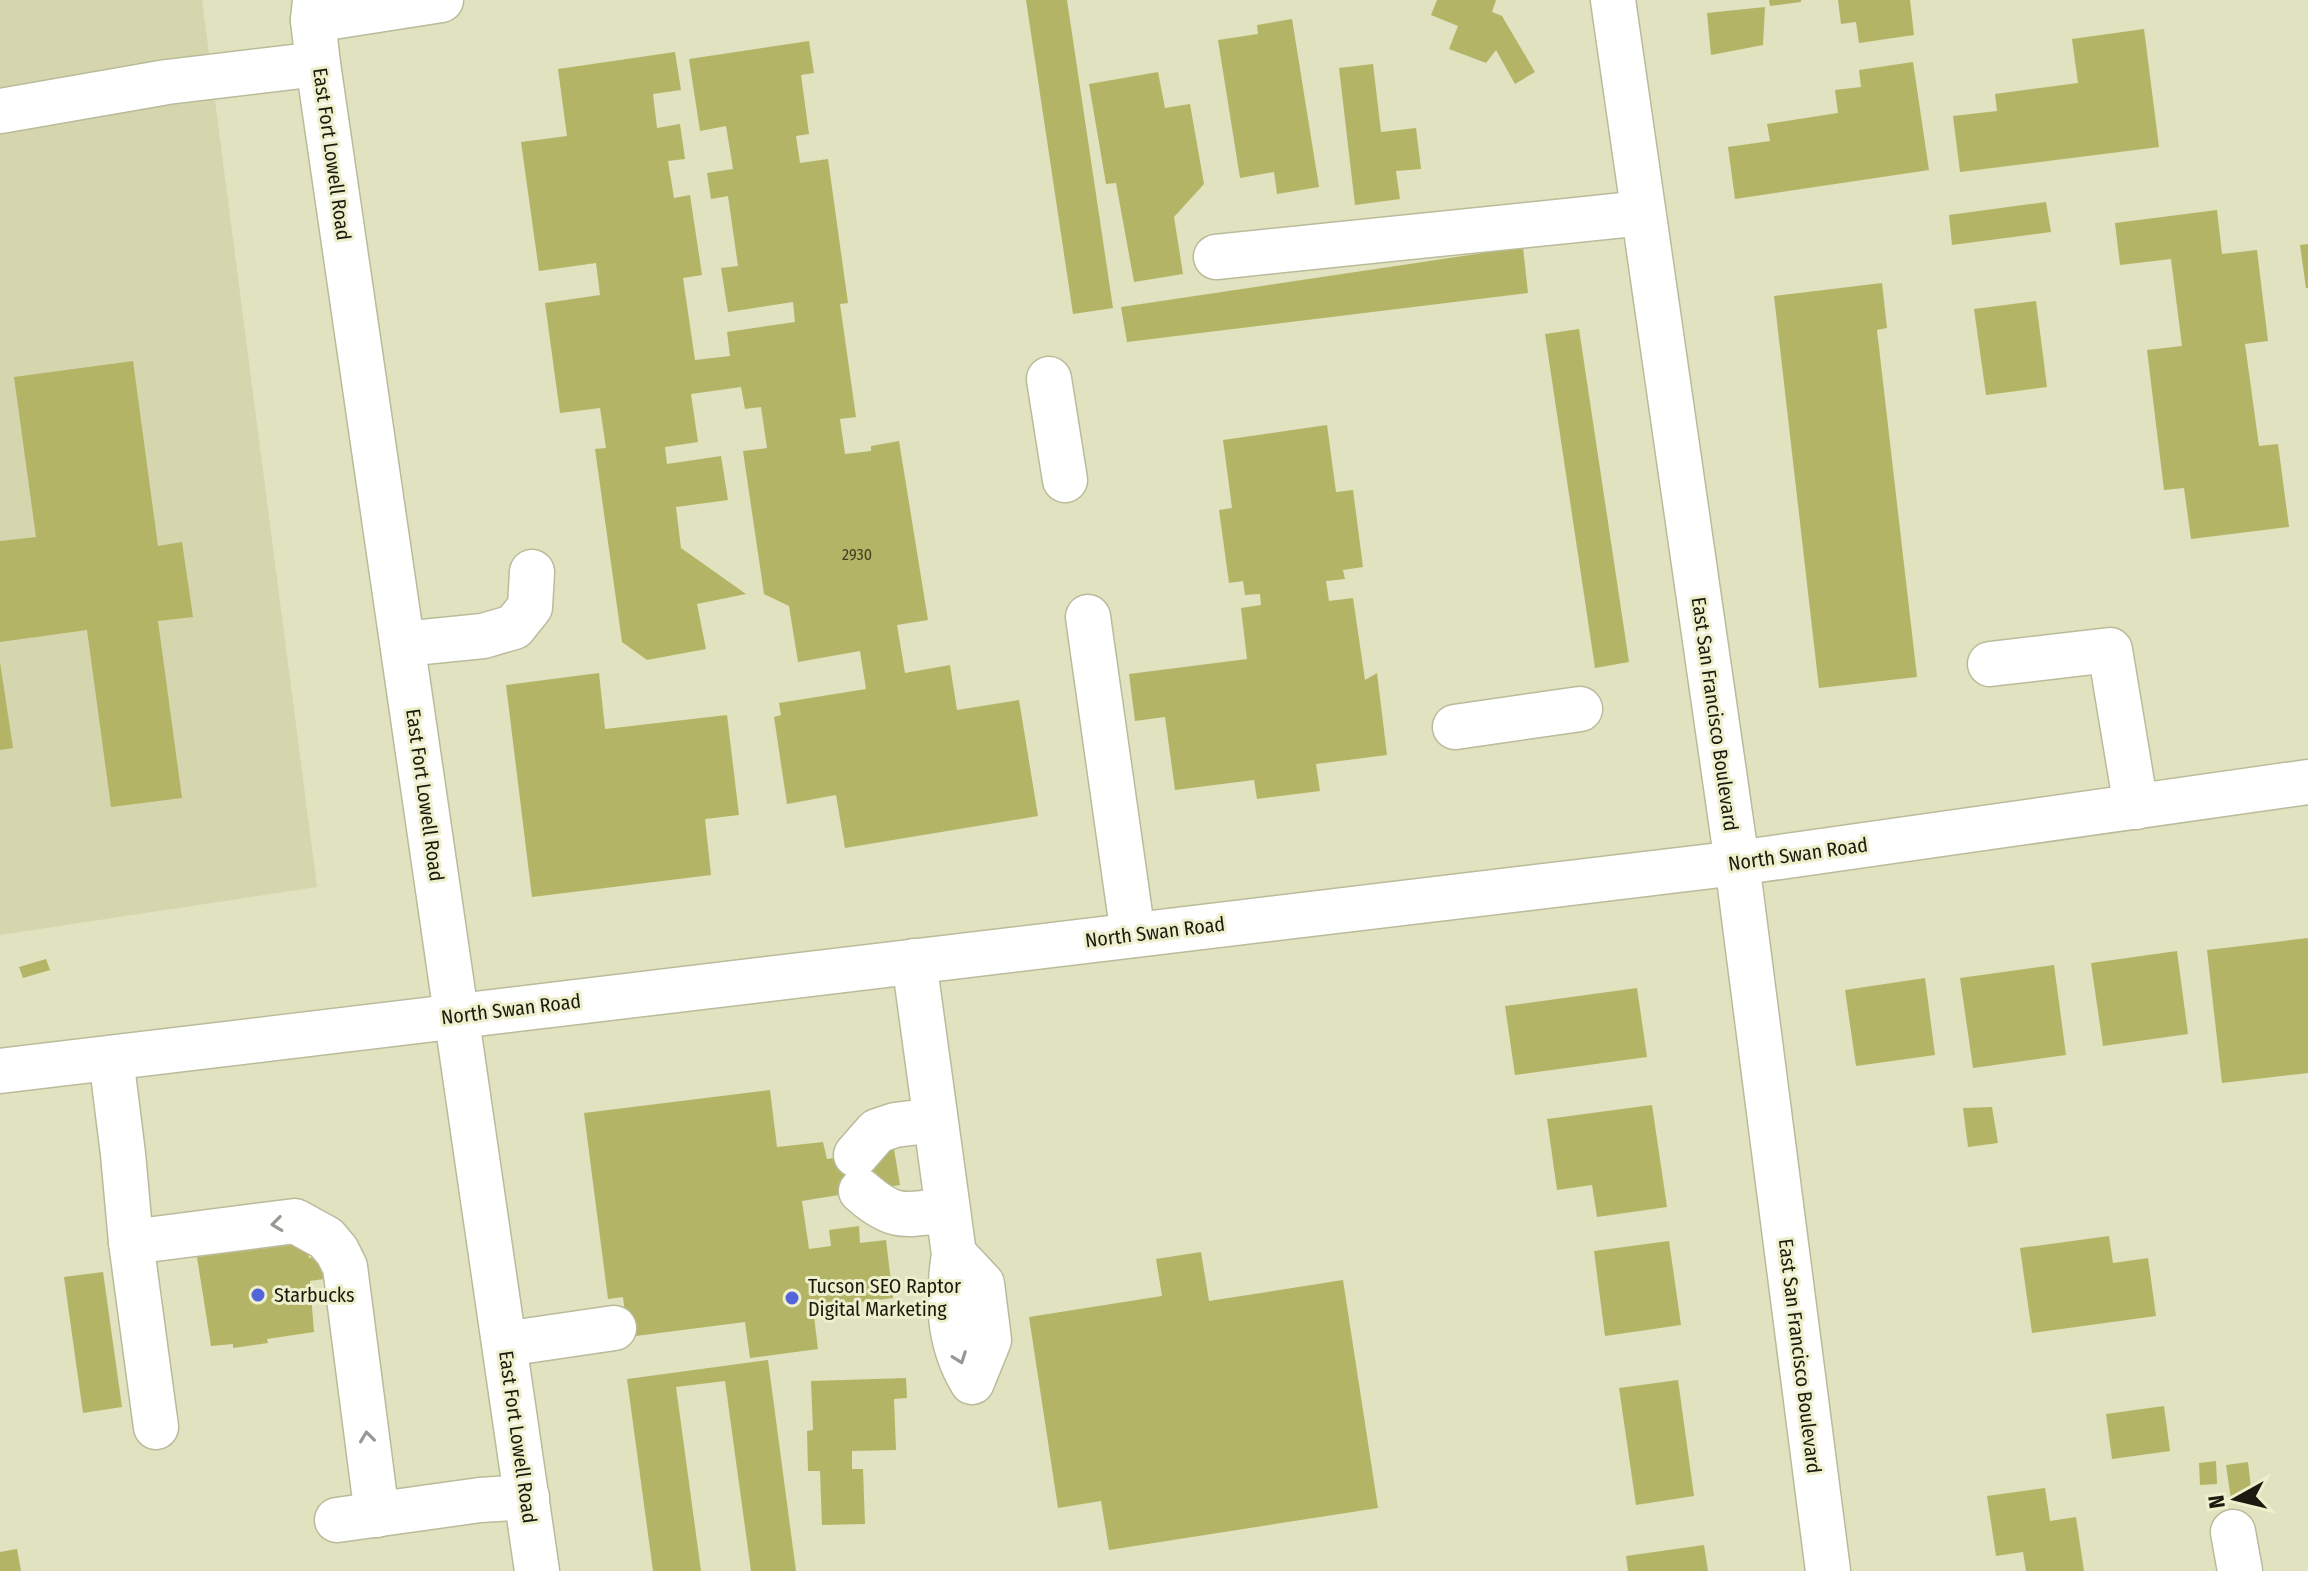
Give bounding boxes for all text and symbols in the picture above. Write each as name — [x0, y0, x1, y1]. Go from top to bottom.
street label: East Fort Lowell Road — [308, 66, 356, 242]
house number: 2930 — [842, 545, 872, 564]
street label: East San Francisco Boulevard — [1687, 595, 1743, 833]
street label: East Fort Lowell Road — [401, 707, 449, 883]
street label: North Swan Road — [1727, 832, 1869, 876]
street label: North Swan Road — [1084, 912, 1226, 952]
street label: North Swan Road — [440, 989, 582, 1029]
one-way arrow — [270, 1215, 283, 1232]
street label: East San Francisco Boulevard — [1774, 1237, 1826, 1475]
place label: Tucson SEO Raptor Digital Marketing — [808, 1274, 961, 1321]
place label: Starbucks — [274, 1283, 355, 1307]
marker: Starbucks — [249, 1286, 267, 1304]
marker: Tucson SEO Raptor Digital Marketing — [783, 1289, 801, 1307]
street label: East Fort Lowell Road — [494, 1349, 542, 1525]
one-way arrow — [951, 1350, 967, 1364]
one-way arrow — [359, 1430, 376, 1444]
north arrow — [2196, 1459, 2276, 1539]
text: N — [2202, 1493, 2231, 1510]

